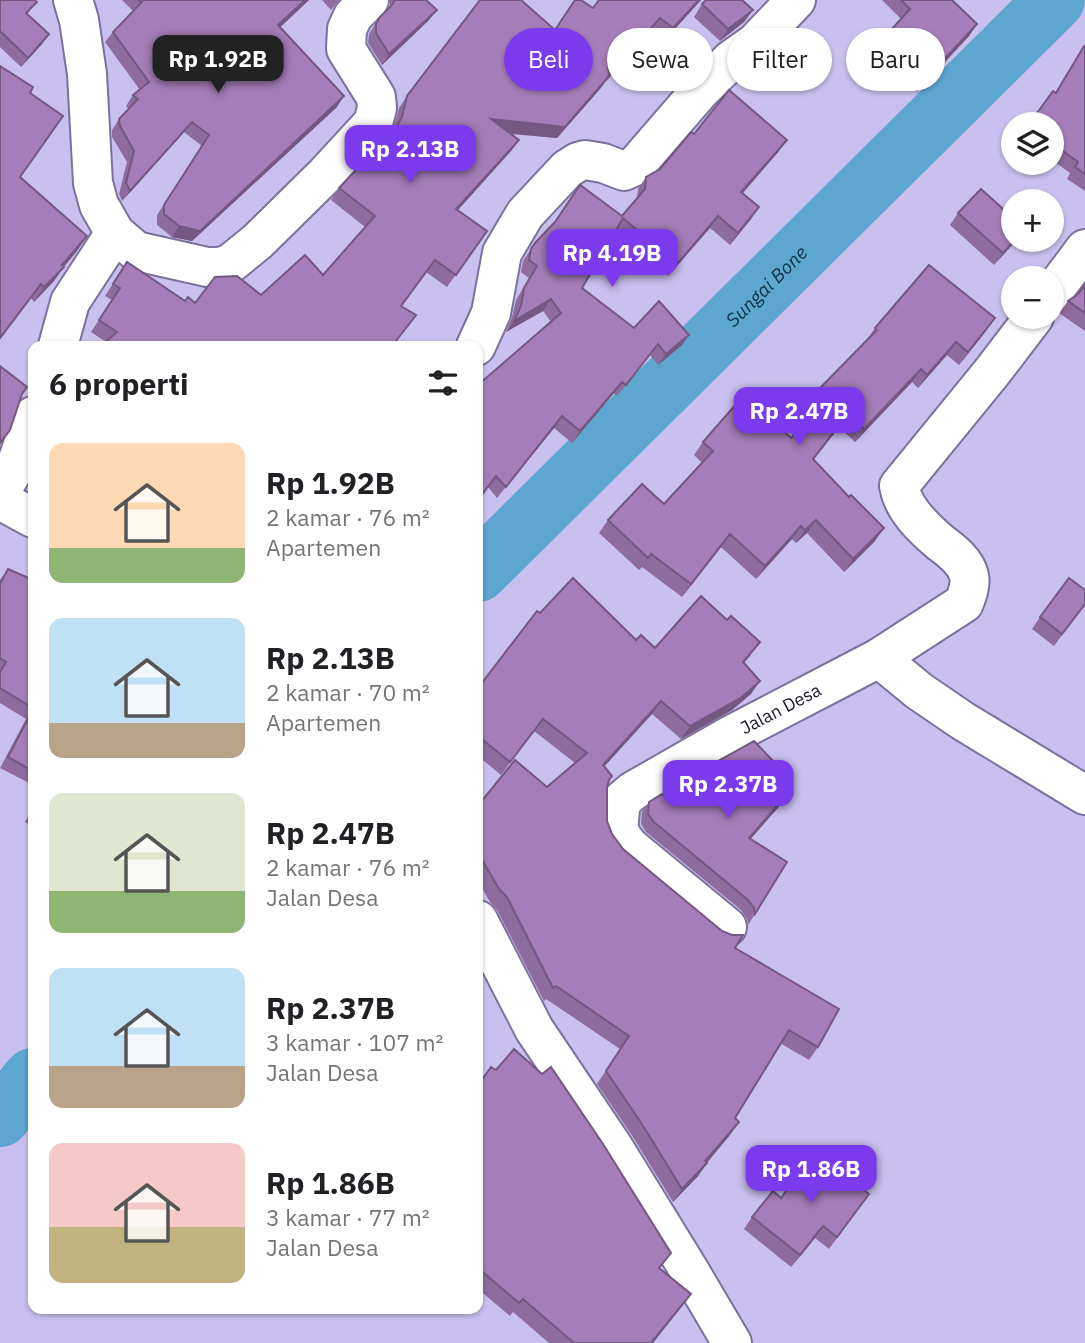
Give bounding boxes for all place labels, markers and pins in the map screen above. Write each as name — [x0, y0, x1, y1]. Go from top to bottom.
pin: Rp 1.92B — [146, 36, 290, 95]
pin: Rp 2.13B — [338, 125, 482, 185]
pin: Rp 4.19B — [540, 230, 684, 289]
pin: Rp 2.47B — [727, 388, 871, 447]
pin: Rp 2.37B — [656, 760, 800, 820]
pin: Rp 1.86B — [739, 1146, 883, 1205]

